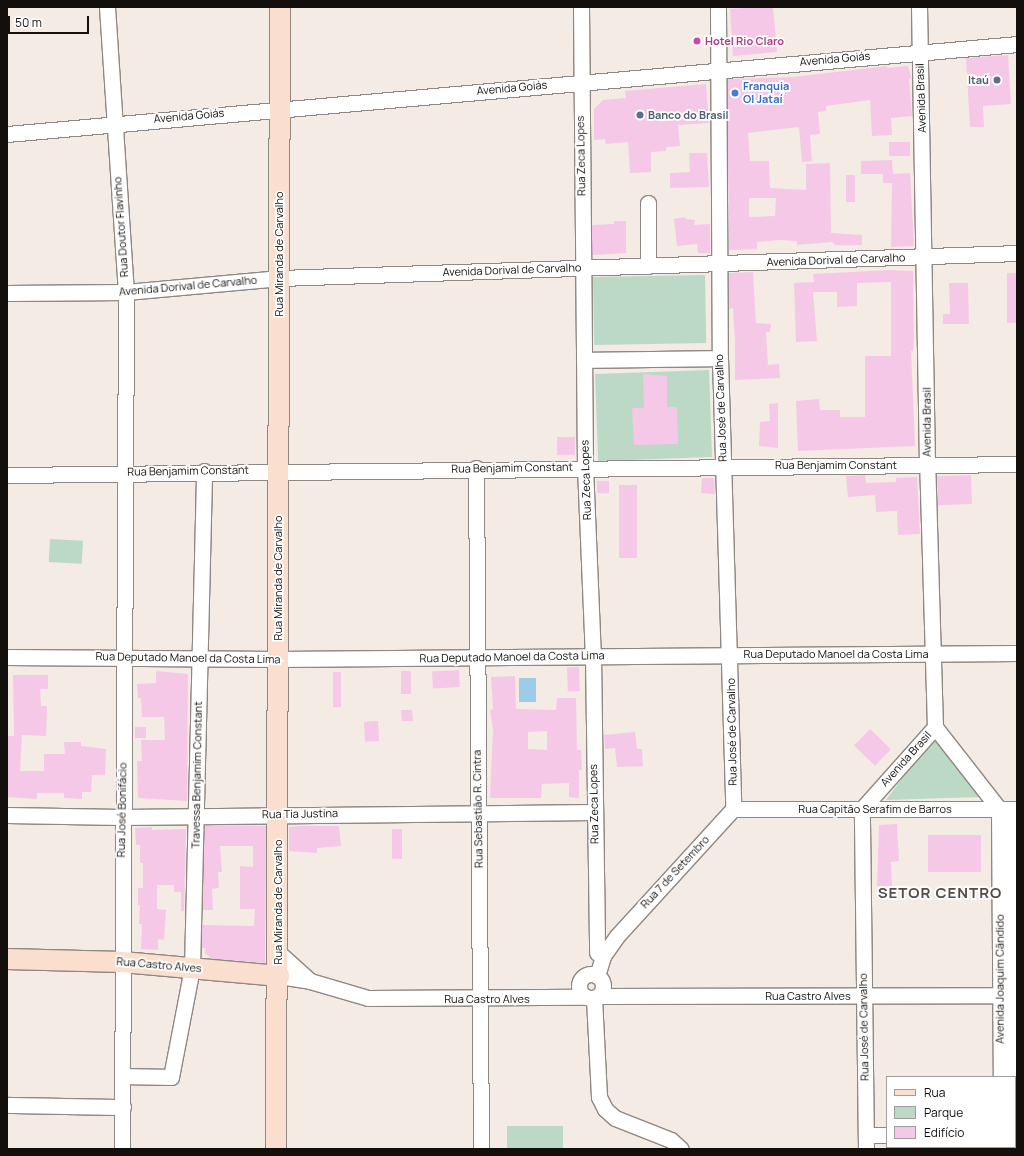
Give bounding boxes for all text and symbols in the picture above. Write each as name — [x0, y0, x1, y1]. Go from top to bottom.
scale bar — [10, 8, 91, 34]
text: 50 m — [15, 14, 42, 31]
place label: Hotel Rio Claro — [705, 34, 784, 48]
marker: Hotel Rio Claro — [692, 36, 702, 46]
street label: Avenida Goiás — [799, 49, 871, 69]
street label: Avenida Brasil — [913, 63, 929, 133]
place label: Itaú — [968, 73, 989, 87]
marker: Itaú — [992, 75, 1002, 85]
street label: Avenida Goiás — [476, 78, 548, 98]
place label: Franquia OI Jataí — [743, 80, 789, 106]
marker: Franquia OI Jataí — [730, 88, 740, 98]
street label: Avenida Goiás — [153, 106, 225, 126]
place label: Banco do Brasil — [648, 108, 729, 122]
marker: Banco do Brasil — [635, 110, 645, 120]
street label: Rua Zeca Lopes — [574, 116, 588, 196]
street label: Rua Doutor Flavinho — [111, 176, 131, 278]
street label: Rua Miranda de Carvalho — [272, 192, 286, 316]
street label: Avenida Dorival de Carvalho — [766, 251, 906, 269]
street label: Avenida Dorival de Carvalho — [442, 261, 582, 279]
street label: Avenida Dorival de Carvalho — [118, 273, 258, 299]
street label: Rua José de Carvalho — [713, 354, 729, 462]
street label: Avenida Brasil — [920, 387, 934, 457]
street label: Rua Zeca Lopes — [578, 440, 594, 520]
street label: Rua Benjamim Constant — [775, 458, 897, 472]
street label: Rua Benjamim Constant — [451, 460, 573, 476]
street label: Rua Benjamim Constant — [127, 463, 249, 479]
street label: Rua Miranda de Carvalho — [271, 516, 285, 640]
street label: Rua Deputado Manoel da Costa Lima — [743, 647, 929, 661]
street label: Rua Deputado Manoel da Costa Lima — [419, 649, 605, 665]
street label: Rua Deputado Manoel da Costa Lima — [95, 650, 281, 666]
street label: Rua José de Carvalho — [724, 678, 740, 786]
street label: Travessa Benjamim Constant — [189, 701, 205, 849]
street label: Avenida Brasil — [878, 729, 934, 789]
street label: Rua Sebastião R. Cintra — [470, 750, 486, 868]
street label: Rua José Bonifácio — [115, 762, 129, 858]
street label: Rua Zeca Lopes — [587, 764, 601, 844]
street label: Rua Capitão Serafim de Barros — [798, 802, 952, 816]
street label: Rua Tia Justina — [262, 807, 338, 821]
street label: Rua 7 de Setembro — [638, 833, 712, 911]
street label: Rua Miranda de Carvalho — [271, 840, 285, 964]
district label: SETOR CENTRO — [878, 884, 1002, 902]
street label: Avenida Joaquim Cãndido — [993, 914, 1007, 1044]
street label: Rua Castro Alves — [116, 955, 202, 975]
street label: Rua José de Carvalho — [856, 973, 872, 1081]
street label: Rua Castro Alves — [765, 989, 851, 1003]
street label: Rua Castro Alves — [444, 992, 530, 1006]
legend — [886, 1076, 1016, 1148]
text: Rua — [924, 1084, 945, 1101]
text: Parque — [924, 1104, 963, 1121]
text: Edifício — [924, 1124, 964, 1141]

